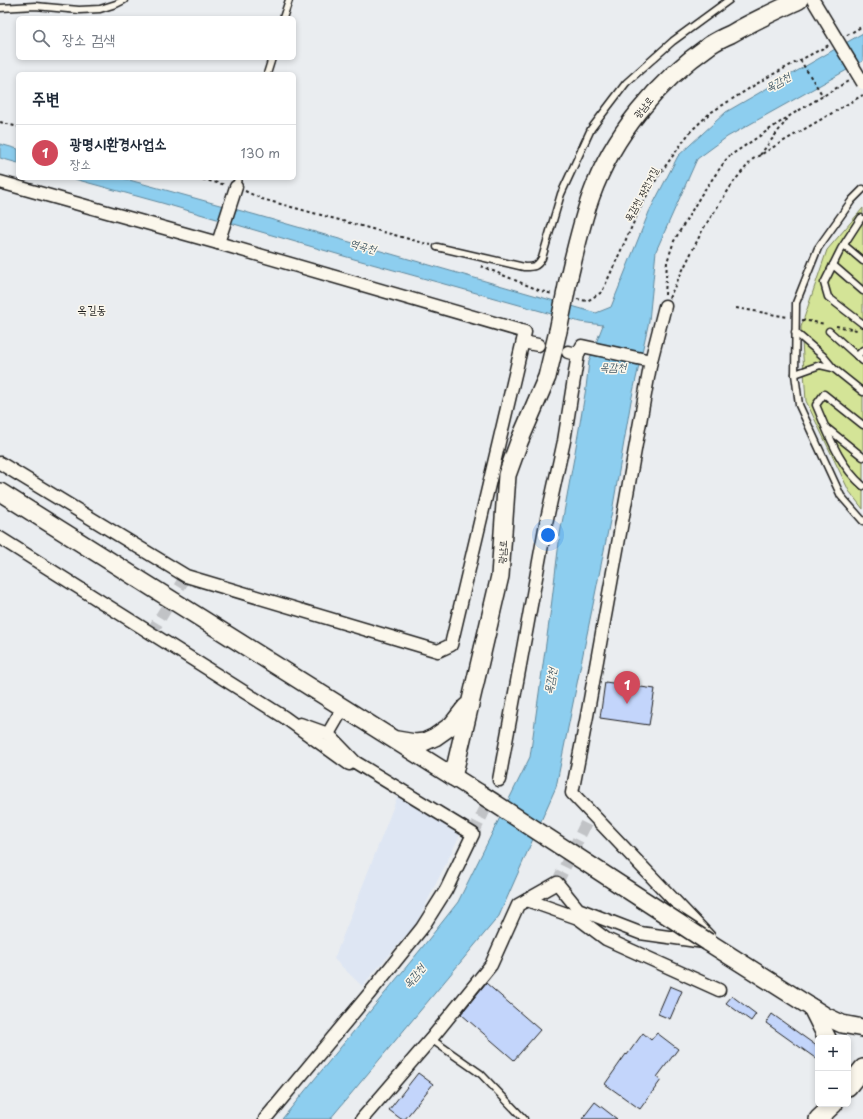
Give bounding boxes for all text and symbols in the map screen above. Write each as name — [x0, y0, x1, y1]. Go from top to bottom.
search box — [16, 16, 296, 60]
icon: search — [30, 27, 52, 49]
text: 장소 검색 — [62, 27, 115, 50]
water label: 목감천 — [762, 67, 794, 96]
text: 주변 — [32, 85, 59, 111]
street label: 광남로 — [629, 93, 656, 121]
text: 광명시환경사업소 — [70, 131, 167, 154]
text: 1 — [42, 143, 48, 162]
text: 130 m — [241, 143, 280, 162]
text: 장소 — [70, 154, 91, 173]
street label: 목감천 자전거길 — [620, 164, 661, 224]
water label: 역곡천 — [348, 234, 379, 258]
district label: 옥길동 — [78, 300, 106, 318]
water label: 목감천 — [600, 358, 627, 375]
your location — [538, 525, 558, 545]
street label: 광남로 — [493, 539, 510, 565]
water label: 목감천 — [539, 665, 560, 695]
pin: 1 — [614, 671, 640, 704]
water label: 목감천 — [399, 959, 429, 991]
map controls — [815, 1035, 851, 1107]
button: + — [815, 1035, 851, 1071]
button: − — [815, 1071, 851, 1107]

